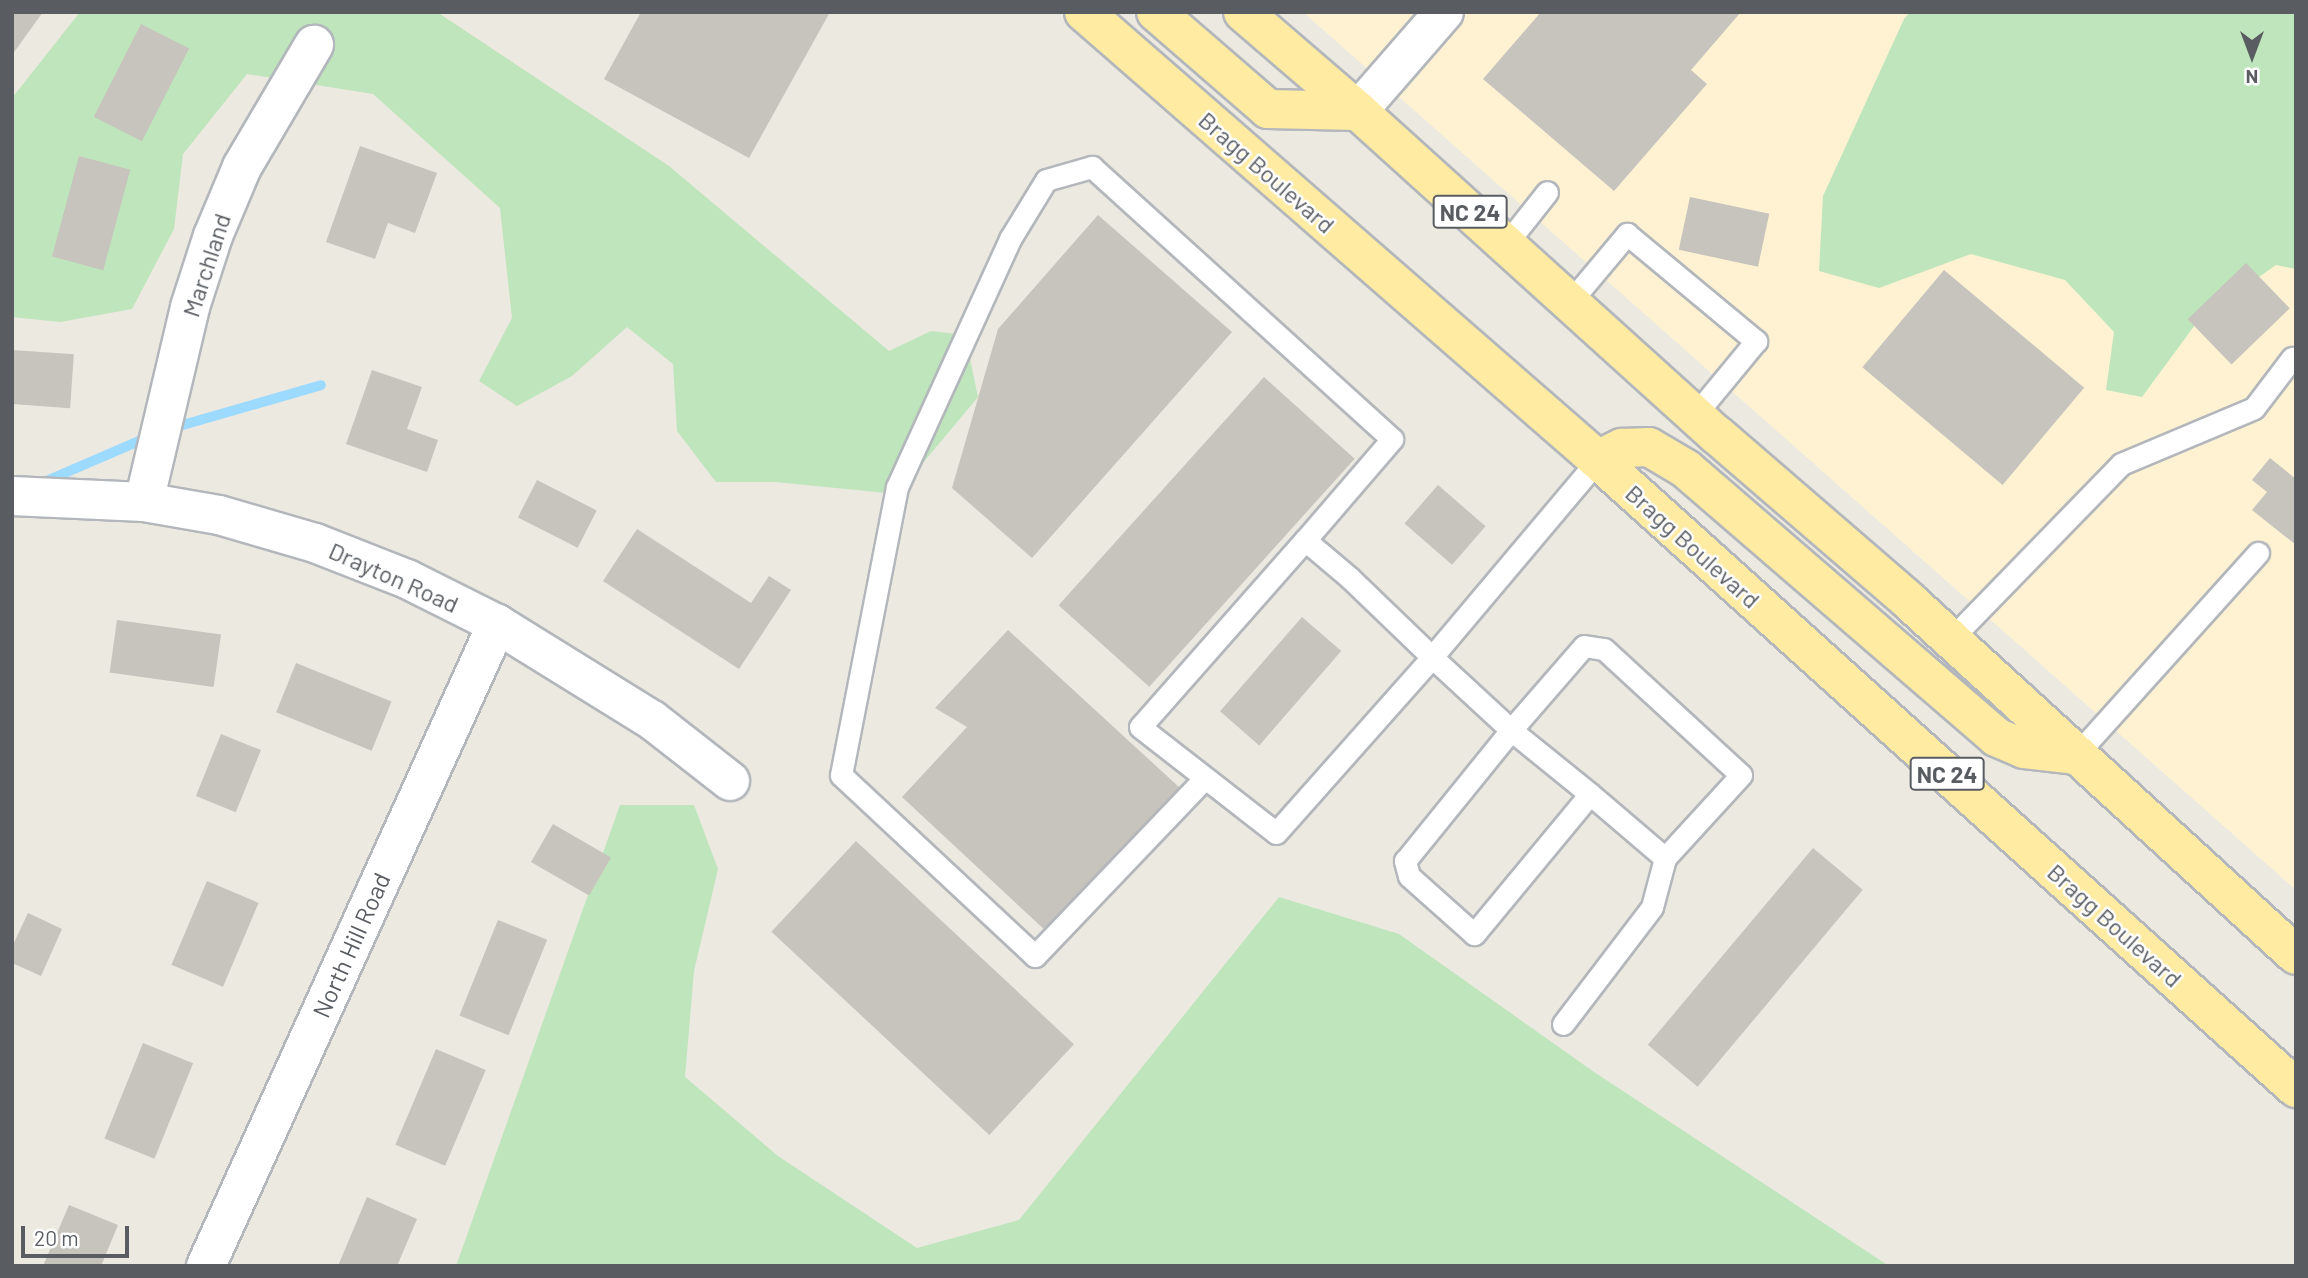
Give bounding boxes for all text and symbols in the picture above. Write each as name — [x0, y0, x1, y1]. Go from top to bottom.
north arrow — [2217, 21, 2287, 91]
text: N — [2246, 66, 2258, 89]
street label: Bragg Boulevard — [1193, 105, 1341, 239]
road number: NC 24 — [1432, 192, 1508, 232]
street label: Marchland — [176, 210, 236, 320]
street label: Bragg Boulevard — [1620, 478, 1766, 614]
street label: Drayton Road — [325, 536, 463, 618]
road number: NC 24 — [1909, 754, 1986, 794]
street label: Bragg Boulevard — [2042, 857, 2188, 993]
street label: North Hill Road — [306, 868, 396, 1022]
scale bar — [24, 1212, 133, 1256]
text: 20 m — [34, 1225, 79, 1250]

